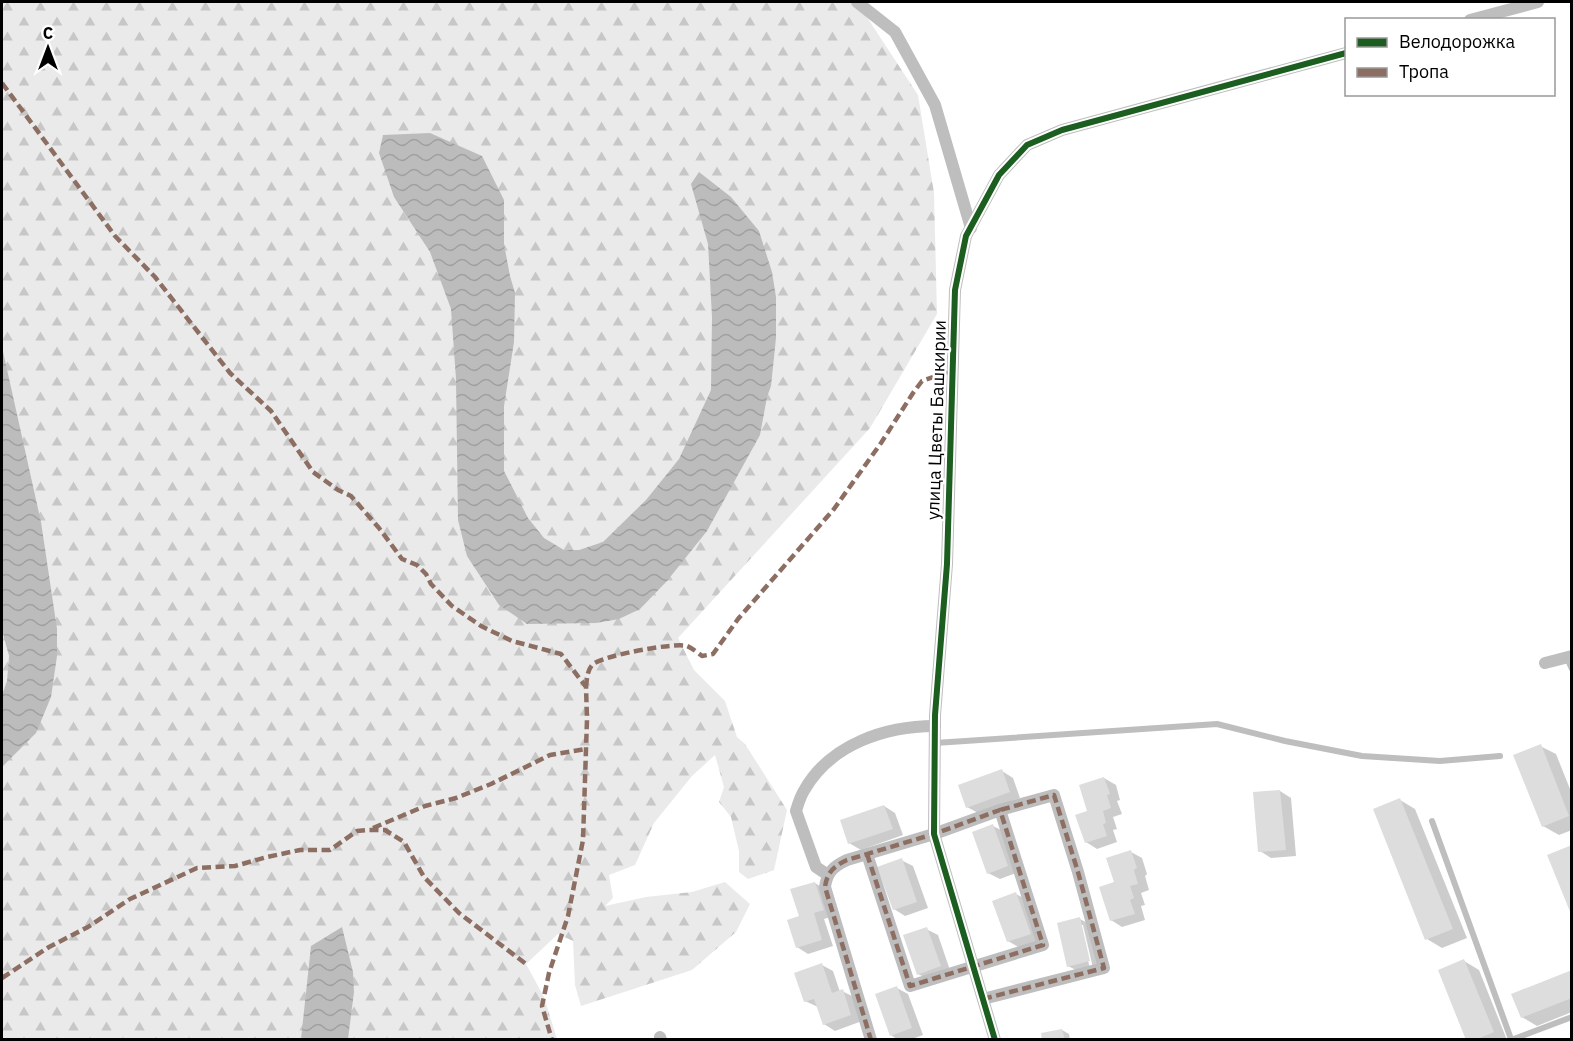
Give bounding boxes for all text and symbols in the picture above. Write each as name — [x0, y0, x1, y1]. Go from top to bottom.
north arrow — [18, 18, 78, 78]
legend — [1345, 18, 1555, 96]
text: С — [43, 23, 53, 43]
text: Велодорожка — [1399, 30, 1515, 53]
text: Тропа — [1399, 60, 1449, 83]
street label: улица Цветы Башкирии — [921, 320, 951, 520]

